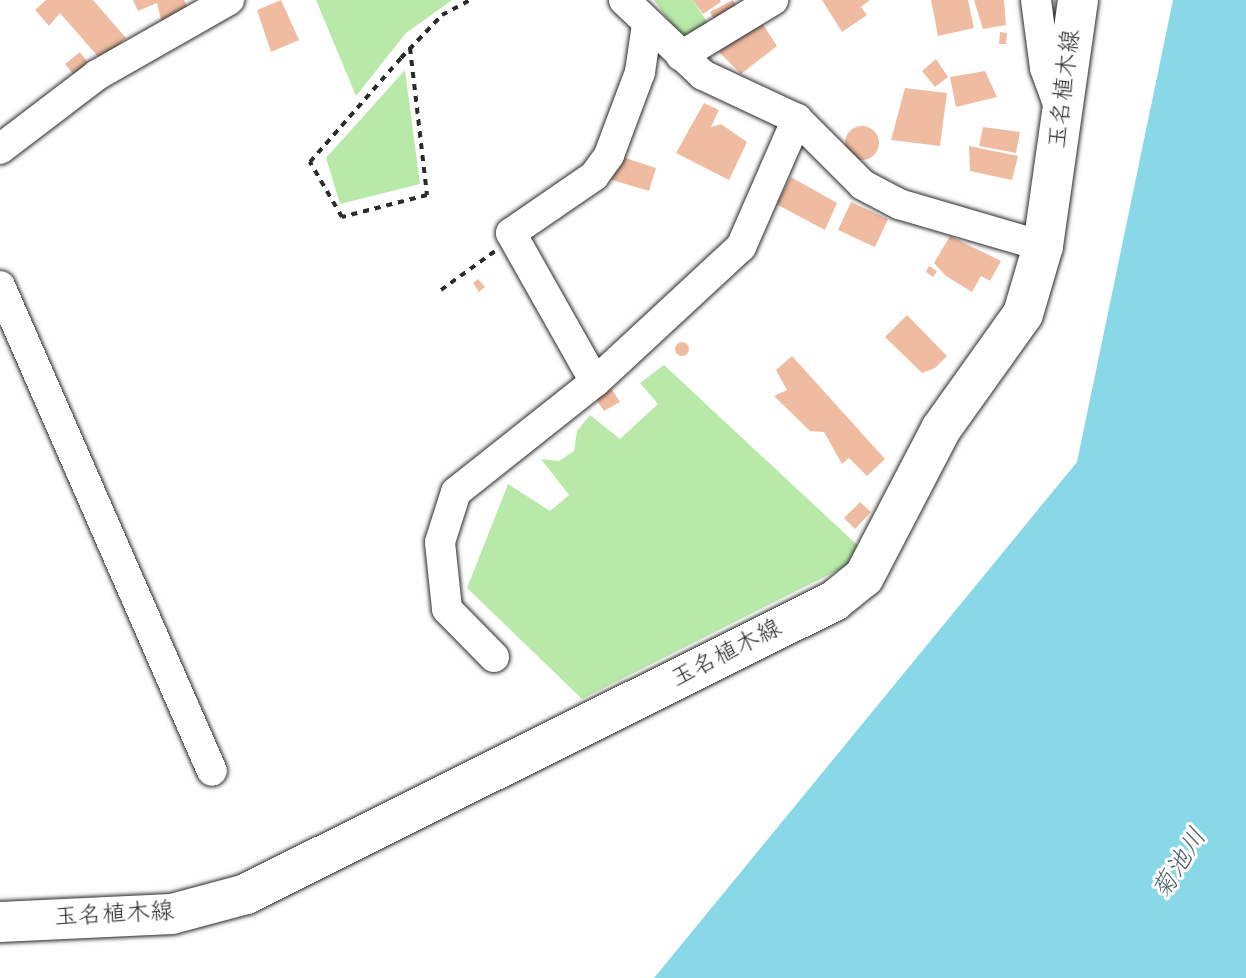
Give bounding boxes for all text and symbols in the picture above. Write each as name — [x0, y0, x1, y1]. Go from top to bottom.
street label: 玉名植木線 — [1042, 28, 1086, 150]
street label: 玉名植木線 — [666, 613, 786, 693]
water label: 菊池川 — [1146, 823, 1214, 905]
street label: 玉名植木線 — [53, 896, 175, 932]

